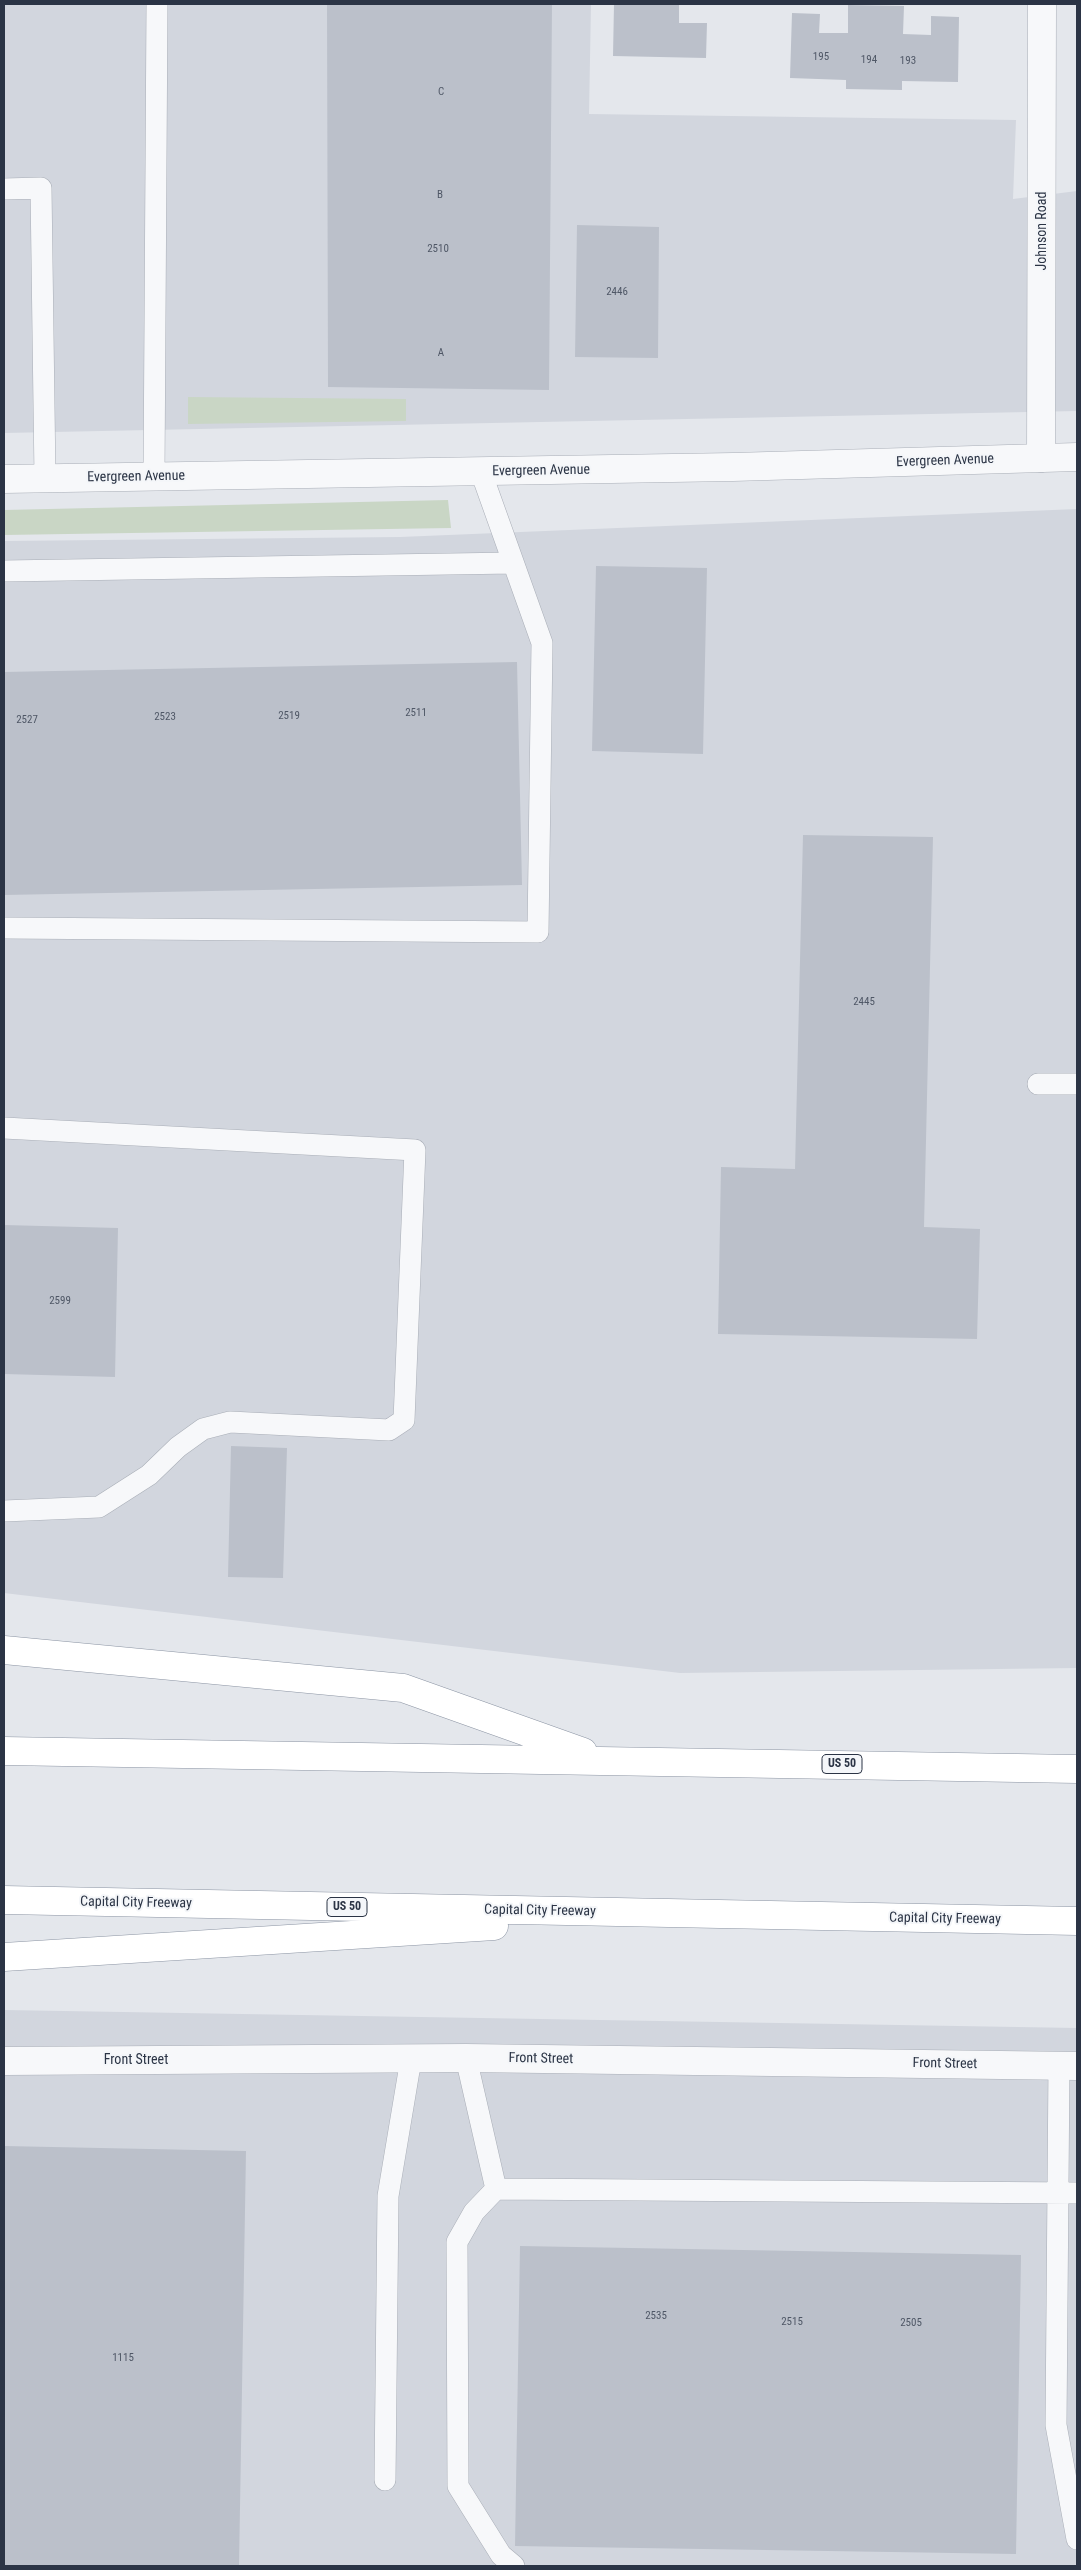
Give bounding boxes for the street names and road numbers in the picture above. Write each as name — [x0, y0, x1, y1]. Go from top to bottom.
street label: Johnson Road — [1034, 192, 1050, 270]
street label: Evergreen Avenue — [896, 451, 994, 471]
street label: Evergreen Avenue — [492, 462, 590, 480]
street label: Evergreen Avenue — [87, 468, 185, 486]
road number: US 50 — [822, 1755, 862, 1774]
street label: Capital City Freeway — [80, 1894, 192, 1912]
road number: US 50 — [327, 1898, 367, 1916]
street label: Capital City Freeway — [484, 1902, 596, 1920]
street label: Capital City Freeway — [889, 1910, 1001, 1928]
street label: Front Street — [509, 2050, 573, 2068]
street label: Front Street — [104, 2052, 168, 2068]
street label: Front Street — [913, 2055, 977, 2073]

